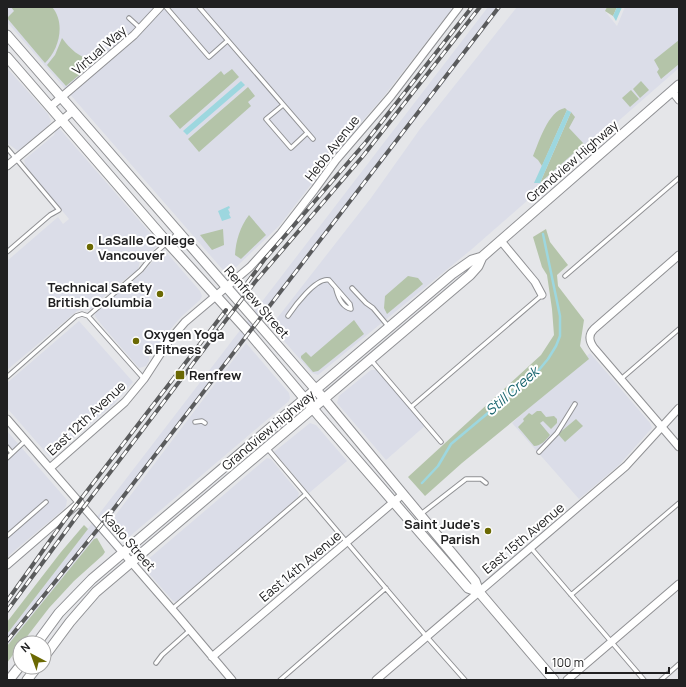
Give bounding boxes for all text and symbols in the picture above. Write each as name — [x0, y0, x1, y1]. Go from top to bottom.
street label: Virtual Way — [68, 21, 130, 79]
street label: Hebb Avenue — [301, 111, 364, 185]
street label: Grandview Highway — [522, 116, 622, 206]
place label: LaSalle College Vancouver — [98, 231, 195, 264]
marker: LaSalle College Vancouver — [85, 242, 95, 252]
street label: Renfrew Street — [220, 262, 294, 342]
place label: Technical Safety British Columbia — [48, 278, 153, 311]
marker: Technical Safety British Columbia — [155, 289, 165, 299]
place label: Oxygen Yoga & Fitness — [144, 325, 225, 358]
marker: Oxygen Yoga & Fitness — [131, 336, 141, 346]
water label: Still Creek — [481, 361, 544, 419]
place label: Renfrew — [189, 366, 242, 384]
marker: Renfrew — [174, 369, 186, 381]
street label: East 12th Avenue — [43, 376, 130, 459]
street label: Grandview Highway — [218, 386, 318, 474]
street label: East 15th Avenue — [478, 498, 568, 578]
street label: Kaslo Street — [98, 507, 160, 575]
place label: Saint Jude's Parish — [404, 515, 480, 548]
street label: East 14th Avenue — [255, 526, 345, 606]
marker: Saint Jude's Parish — [483, 526, 493, 536]
north arrow — [12, 635, 52, 675]
text: N — [17, 639, 33, 655]
scale bar — [546, 649, 669, 675]
text: 100 m — [552, 654, 584, 671]

